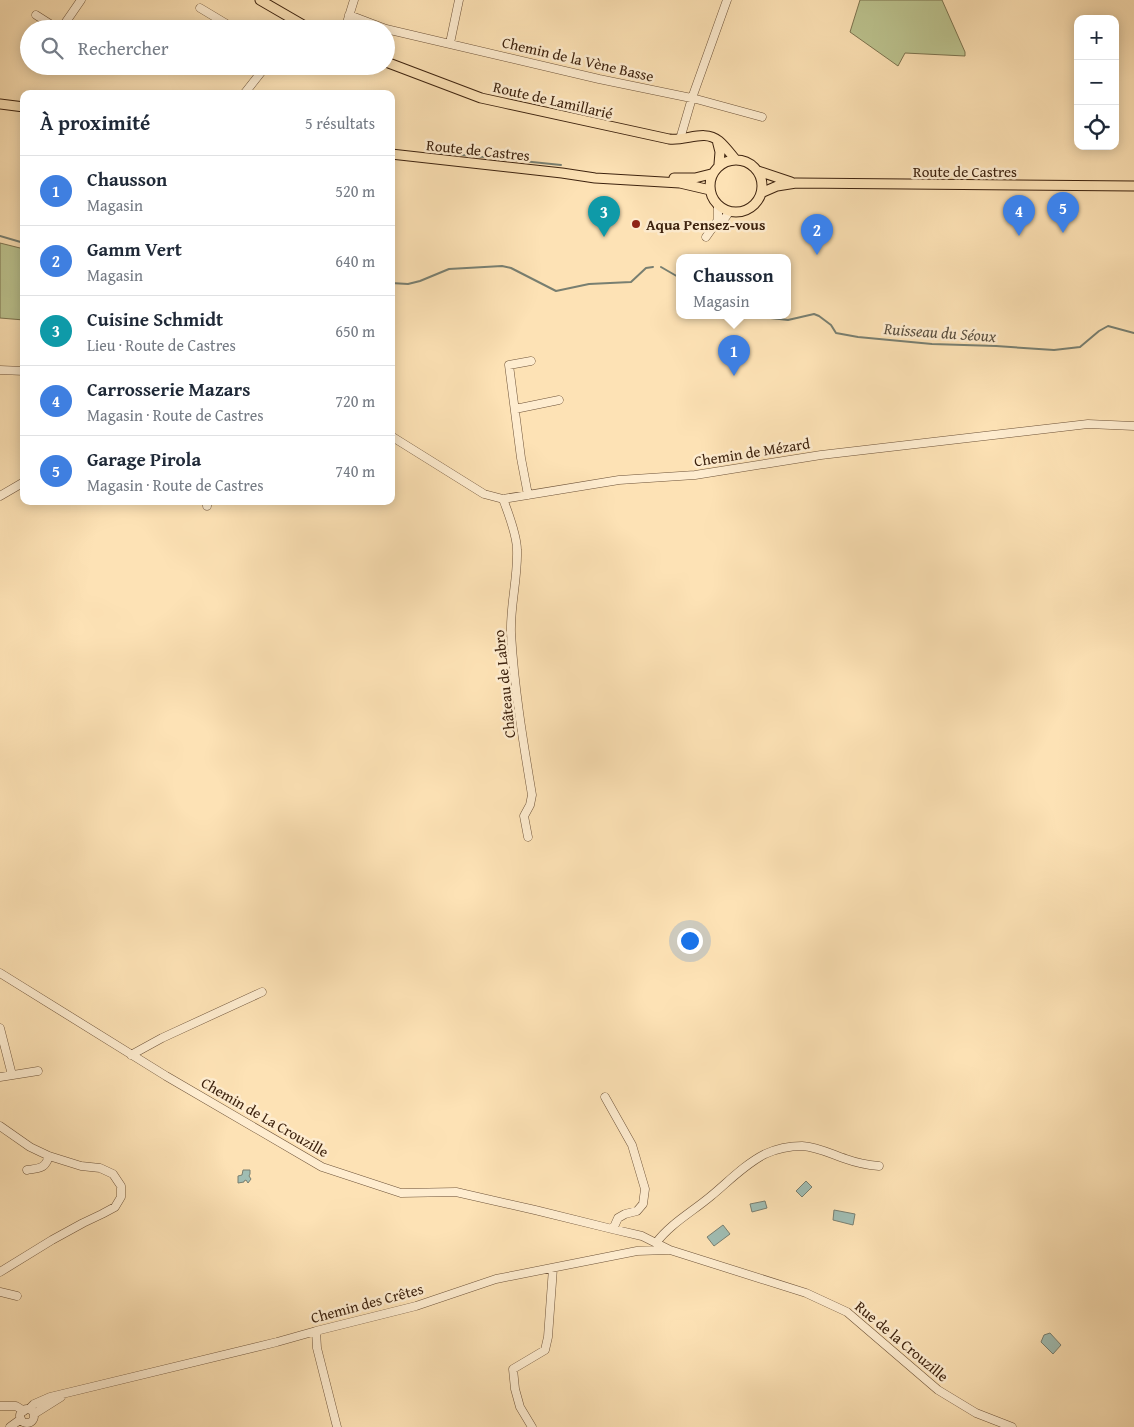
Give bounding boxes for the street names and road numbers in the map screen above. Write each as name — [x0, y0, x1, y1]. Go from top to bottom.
street label: Chemin de la Vène Basse — [500, 31, 656, 87]
street label: Route de Lamillarié — [491, 76, 615, 124]
street label: Route de Castres — [425, 134, 531, 166]
street label: Route de Castres — [913, 161, 1017, 182]
street label: Chemin de Mézard — [692, 432, 812, 472]
street label: Château de Labro — [488, 629, 520, 739]
street label: Chemin de La Crouzille — [197, 1072, 333, 1162]
street label: Chemin des Crêtes — [308, 1278, 426, 1328]
street label: Rue de la Crouzille — [851, 1296, 953, 1386]

